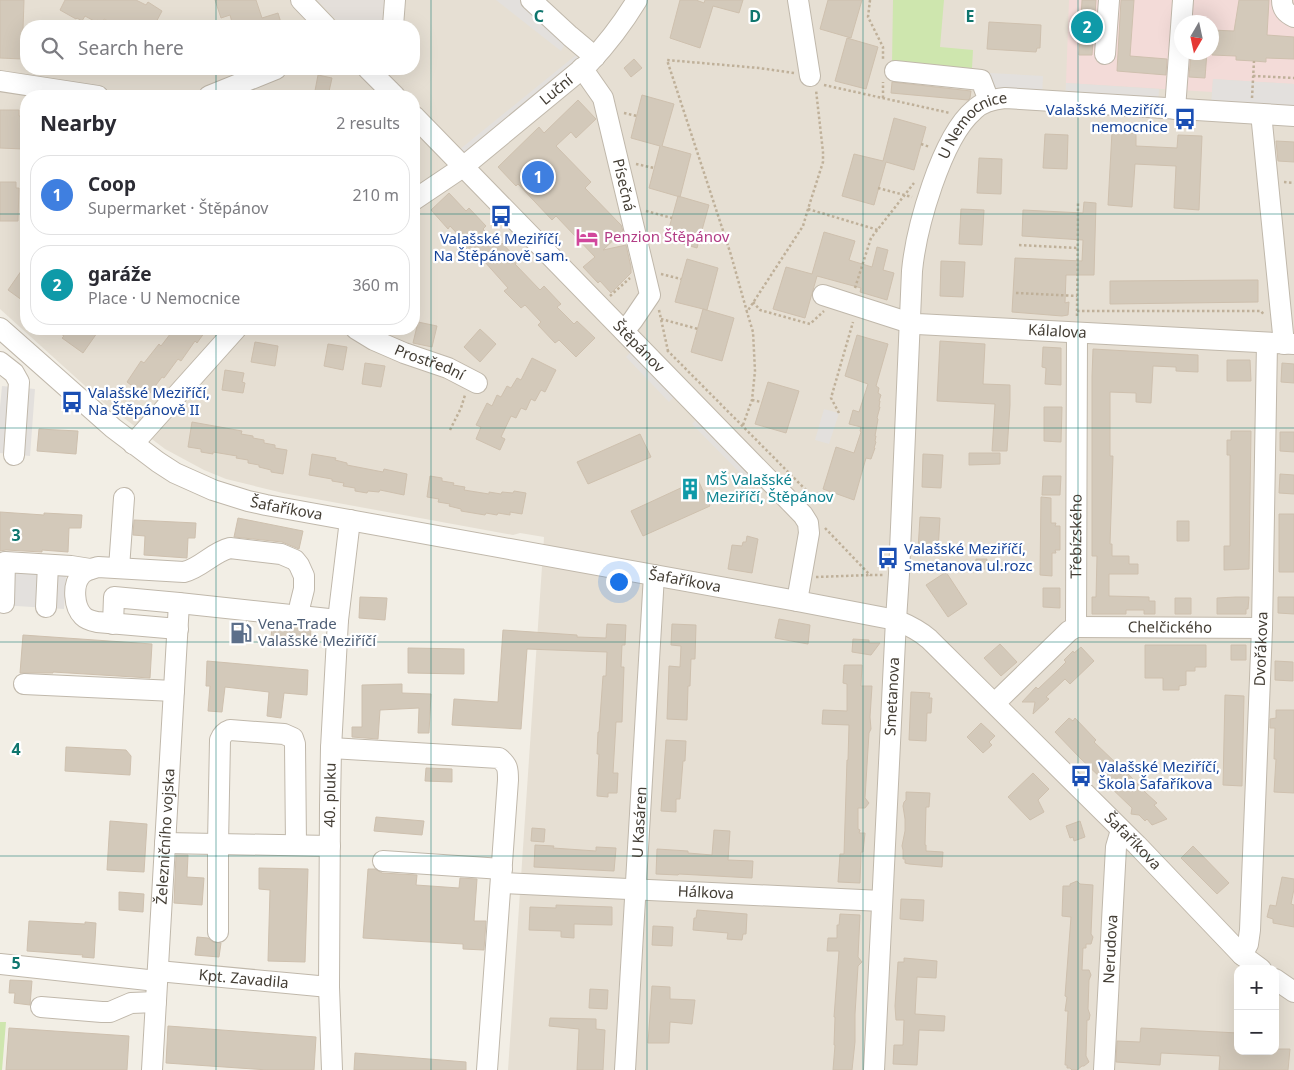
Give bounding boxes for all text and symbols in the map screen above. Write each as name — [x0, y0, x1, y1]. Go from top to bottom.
text: C — [534, 5, 544, 27]
text: D — [749, 5, 761, 27]
text: E — [966, 5, 975, 27]
pin: 2 — [1071, 8, 1103, 46]
north arrow — [1174, 15, 1219, 60]
search box — [20, 20, 420, 75]
icon: search — [38, 34, 66, 62]
text: Search here — [78, 35, 184, 61]
street label: Luční — [535, 69, 577, 109]
street label: U Nemocnice — [933, 87, 1008, 162]
place label: Valašské Meziříčí, nemocnice — [1046, 99, 1168, 136]
bus stop icon: Valašské Meziříčí, nemocnice — [1172, 106, 1198, 132]
text: Nearby — [40, 109, 116, 137]
text: 2 results — [336, 112, 400, 134]
street label: Písečná — [609, 156, 641, 213]
pin: 1 — [522, 158, 554, 196]
text: Coop — [88, 171, 136, 197]
text: 1 — [52, 184, 62, 206]
text: 210 m — [352, 184, 399, 206]
text: Supermarket · Štěpánov — [88, 197, 268, 219]
bus stop icon: Valašské Meziříčí, Na Štěpánově sam. — [488, 203, 514, 229]
hotel icon: Penzion Štěpánov — [574, 224, 600, 250]
place label: Penzion Štěpánov — [604, 226, 730, 246]
place label: Valašské Meziříčí, Na Štěpánově sam. — [433, 228, 569, 265]
text: garáže — [88, 261, 152, 287]
text: 2 — [52, 274, 62, 296]
text: 360 m — [352, 274, 399, 296]
text: Place · U Nemocnice — [88, 287, 240, 309]
street label: Štěpánov — [609, 315, 670, 377]
street label: Kálalova — [1028, 319, 1087, 342]
street label: Prostřední — [392, 339, 470, 385]
place label: Valašské Meziříčí, Na Štěpánově II — [88, 382, 210, 419]
bus stop icon: Valašské Meziříčí, Na Štěpánově II — [59, 389, 85, 415]
place label: MŠ Valašské Meziříčí, Štěpánov — [706, 469, 834, 506]
building icon: MŠ Valašské Meziříčí, Štěpánov — [677, 476, 703, 502]
street label: Šafaříkova — [249, 491, 324, 524]
street label: Třebízského — [1065, 494, 1085, 579]
text: 3 — [11, 524, 21, 546]
place label: Valašské Meziříčí, Smetanova ul.rozc — [904, 538, 1033, 575]
bus stop icon: Valašské Meziříčí, Smetanova ul.rozc — [875, 545, 901, 571]
street label: Šafaříkova — [647, 563, 723, 596]
your location — [606, 569, 632, 595]
street label: Dvořákova — [1249, 611, 1271, 687]
place label: Vena-Trade Valašské Meziříčí — [258, 613, 377, 650]
street label: Chelčického — [1128, 616, 1212, 637]
fuel station icon: Vena-Trade Valašské Meziříčí — [228, 620, 254, 646]
street label: Smetanova — [879, 657, 903, 736]
text: 4 — [11, 738, 21, 760]
place label: Valašské Meziříčí, Škola Šafaříkova — [1098, 756, 1220, 793]
street label: 40. pluku — [319, 762, 340, 828]
bus stop icon: Valašské Meziříčí, Škola Šafaříkova — [1068, 763, 1094, 789]
street label: Železničního vojska — [151, 768, 178, 905]
street label: U Kasáren — [626, 786, 651, 859]
street label: Šafaříkova — [1101, 807, 1166, 874]
street label: Hálkova — [677, 880, 734, 903]
street label: Nerudova — [1098, 914, 1121, 984]
text: 5 — [11, 952, 21, 974]
street label: Kpt. Zavadila — [198, 964, 290, 992]
map controls — [1234, 965, 1279, 1055]
button: + — [1234, 965, 1279, 1010]
button: − — [1234, 1010, 1279, 1055]

